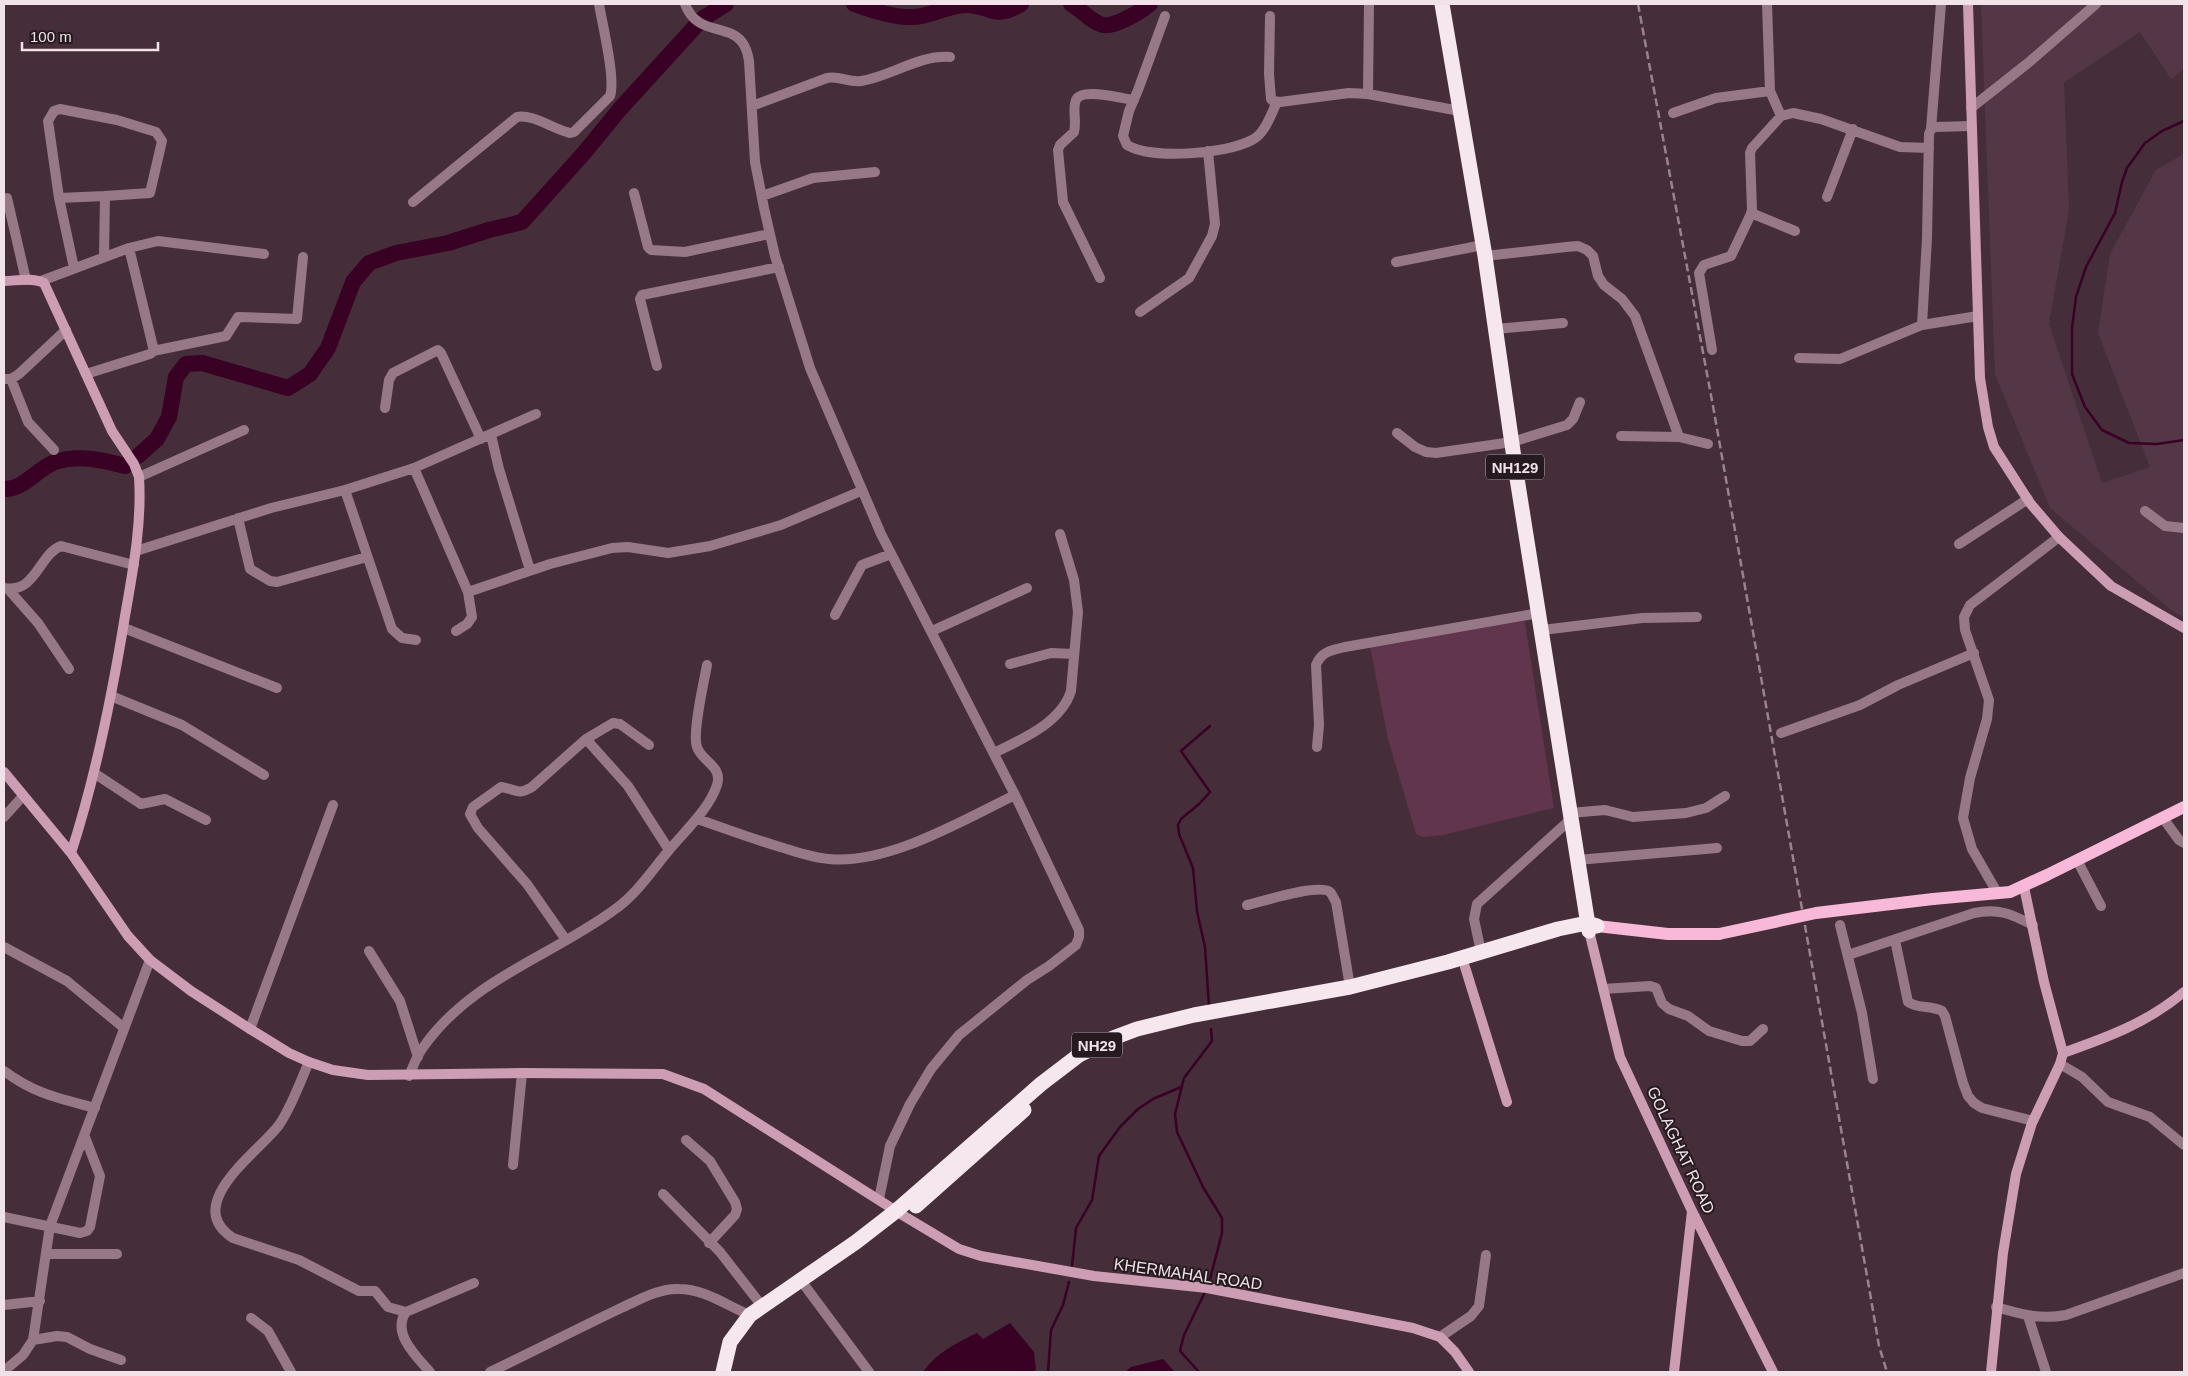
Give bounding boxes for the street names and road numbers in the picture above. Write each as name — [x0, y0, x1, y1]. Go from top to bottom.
road number: NH129 — [1486, 454, 1544, 480]
road number: NH29 — [1072, 1032, 1122, 1058]
street label: GOLAGHAT ROAD — [1644, 1084, 1718, 1216]
street label: KHERMAHAL ROAD — [1113, 1255, 1263, 1293]

